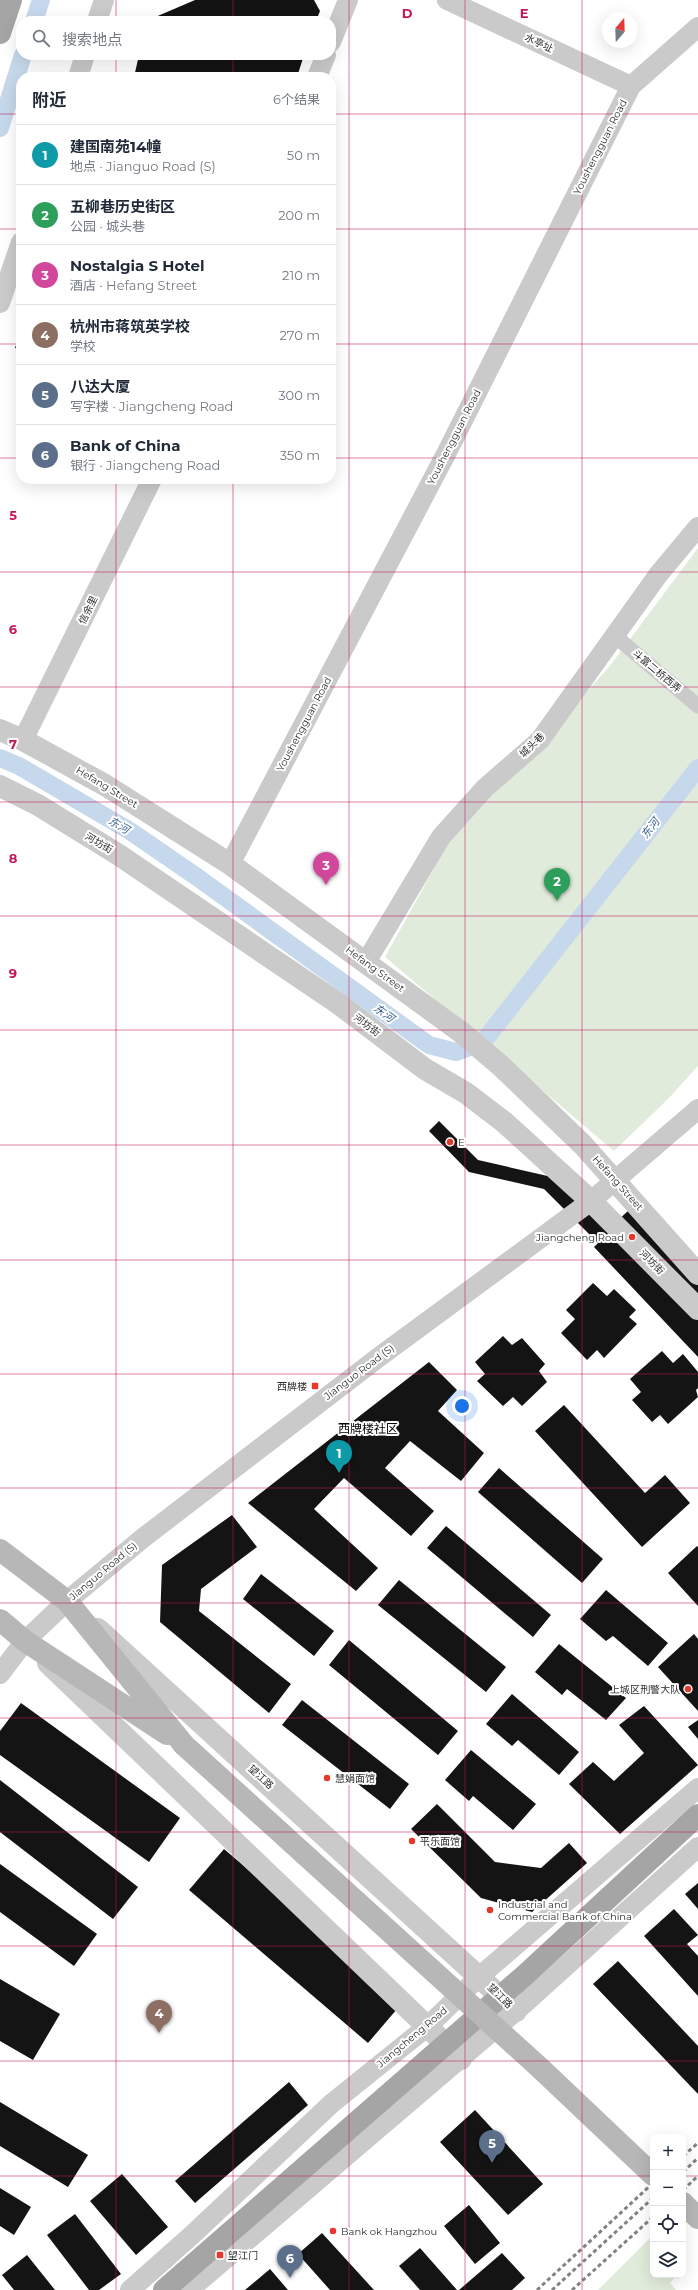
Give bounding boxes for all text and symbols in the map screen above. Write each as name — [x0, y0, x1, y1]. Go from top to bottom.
text: D — [402, 5, 413, 21]
text: E — [520, 5, 529, 21]
north arrow — [602, 12, 638, 48]
search box — [16, 16, 336, 60]
icon: search — [30, 27, 52, 49]
text: 搜索地点 — [62, 30, 122, 49]
street label: 水亭址 — [523, 31, 555, 55]
text: 附近 — [32, 90, 66, 110]
text: 6个结果 — [273, 91, 320, 107]
street label: Youshengguan Road — [570, 97, 630, 197]
text: 建国南苑14幢 — [70, 137, 161, 156]
text: 1 — [42, 147, 48, 163]
text: 50 m — [287, 147, 320, 163]
text: 地点 · Jianguo Road (S) — [70, 158, 216, 174]
text: 五柳巷历史街区 — [70, 197, 175, 216]
text: 2 — [41, 207, 49, 223]
text: 200 m — [278, 207, 320, 223]
text: 公园 · 城头巷 — [70, 218, 145, 234]
text: Nostalgia S Hotel — [70, 256, 204, 275]
text: 3 — [41, 267, 49, 283]
text: 210 m — [282, 267, 320, 283]
text: 酒店 · Hefang Street — [70, 277, 197, 293]
text: 杭州市蒋筑英学校 — [70, 317, 190, 336]
text: 4 — [41, 327, 49, 343]
text: 270 m — [279, 327, 320, 343]
text: 学校 — [70, 338, 96, 354]
text: 八达大厦 — [70, 377, 130, 396]
text: 5 — [41, 387, 49, 403]
text: 300 m — [278, 387, 320, 403]
street label: Youshengguan Road — [424, 387, 484, 487]
text: 写字楼 · Jiangcheng Road — [70, 398, 233, 414]
text: Bank of China — [70, 436, 180, 455]
text: 6 — [41, 447, 49, 463]
text: 350 m — [280, 447, 320, 463]
text: 银行 · Jiangcheng Road — [70, 457, 220, 473]
text: 5 — [9, 507, 17, 523]
street label: 信余里 — [76, 594, 100, 626]
text: 6 — [9, 621, 18, 637]
street label: 斗富二桥西弄 — [630, 647, 684, 695]
street label: Youshengguan Road — [274, 675, 334, 773]
street label: 城头巷 — [517, 730, 547, 760]
text: 7 — [9, 736, 17, 752]
street label: Hefang Street — [74, 763, 140, 811]
water label: 东河 — [106, 813, 134, 838]
water label: 东河 — [638, 813, 664, 841]
street label: 河坊街 — [83, 830, 115, 856]
text: 8 — [9, 850, 18, 866]
pin: 3 — [313, 852, 339, 885]
pin: 2 — [544, 868, 570, 901]
street label: Hefang Street — [343, 943, 407, 995]
text: 9 — [9, 965, 17, 981]
water label: 东河 — [371, 1001, 399, 1026]
street label: 河坊街 — [351, 1011, 383, 1039]
place label: E — [458, 1136, 465, 1149]
marker: E — [445, 1137, 455, 1147]
street label: Hefang Street — [590, 1153, 646, 1213]
place label: Jiangcheng Road — [535, 1231, 624, 1244]
marker: Jiangcheng Road — [627, 1232, 637, 1242]
street label: 河坊街 — [637, 1247, 667, 1277]
street label: Jianguo Road (S) — [321, 1341, 397, 1403]
place label: 西牌楼 — [277, 1380, 307, 1393]
marker: 西牌楼 — [310, 1381, 320, 1391]
your location — [452, 1396, 472, 1416]
district label: 西牌楼社区 — [338, 1421, 398, 1436]
pin: 1 — [326, 1440, 352, 1473]
street label: Jianguo Road (S) — [66, 1539, 139, 1604]
place label: 上城区刑警大队 — [610, 1683, 680, 1696]
marker: 上城区刑警大队 — [683, 1684, 693, 1694]
street label: 望江路 — [246, 1762, 276, 1792]
place label: 慧娟面馆 — [335, 1772, 375, 1785]
marker: 慧娟面馆 — [322, 1773, 332, 1783]
place label: 平乐面馆 — [420, 1835, 460, 1848]
marker: 平乐面馆 — [407, 1836, 417, 1846]
place label: Industrial and Commercial Bank of China — [498, 1898, 632, 1923]
marker: Industrial and Commercial Bank of China — [485, 1905, 495, 1915]
street label: 望江路 — [485, 1981, 515, 2011]
pin: 4 — [146, 2000, 172, 2033]
street label: Jiangcheng Road — [373, 2004, 450, 2071]
pin: 5 — [479, 2130, 505, 2163]
map controls — [650, 2134, 686, 2278]
button: + — [650, 2134, 686, 2170]
button: − — [650, 2170, 686, 2206]
button: locate — [650, 2206, 686, 2242]
place label: Bank ok Hangzhou — [341, 2225, 437, 2238]
marker: Bank ok Hangzhou — [328, 2226, 338, 2236]
button: layers — [650, 2242, 686, 2278]
pin: 6 — [277, 2245, 303, 2278]
place label: 望江门 — [228, 2249, 258, 2262]
marker: 望江门 — [215, 2250, 225, 2260]

